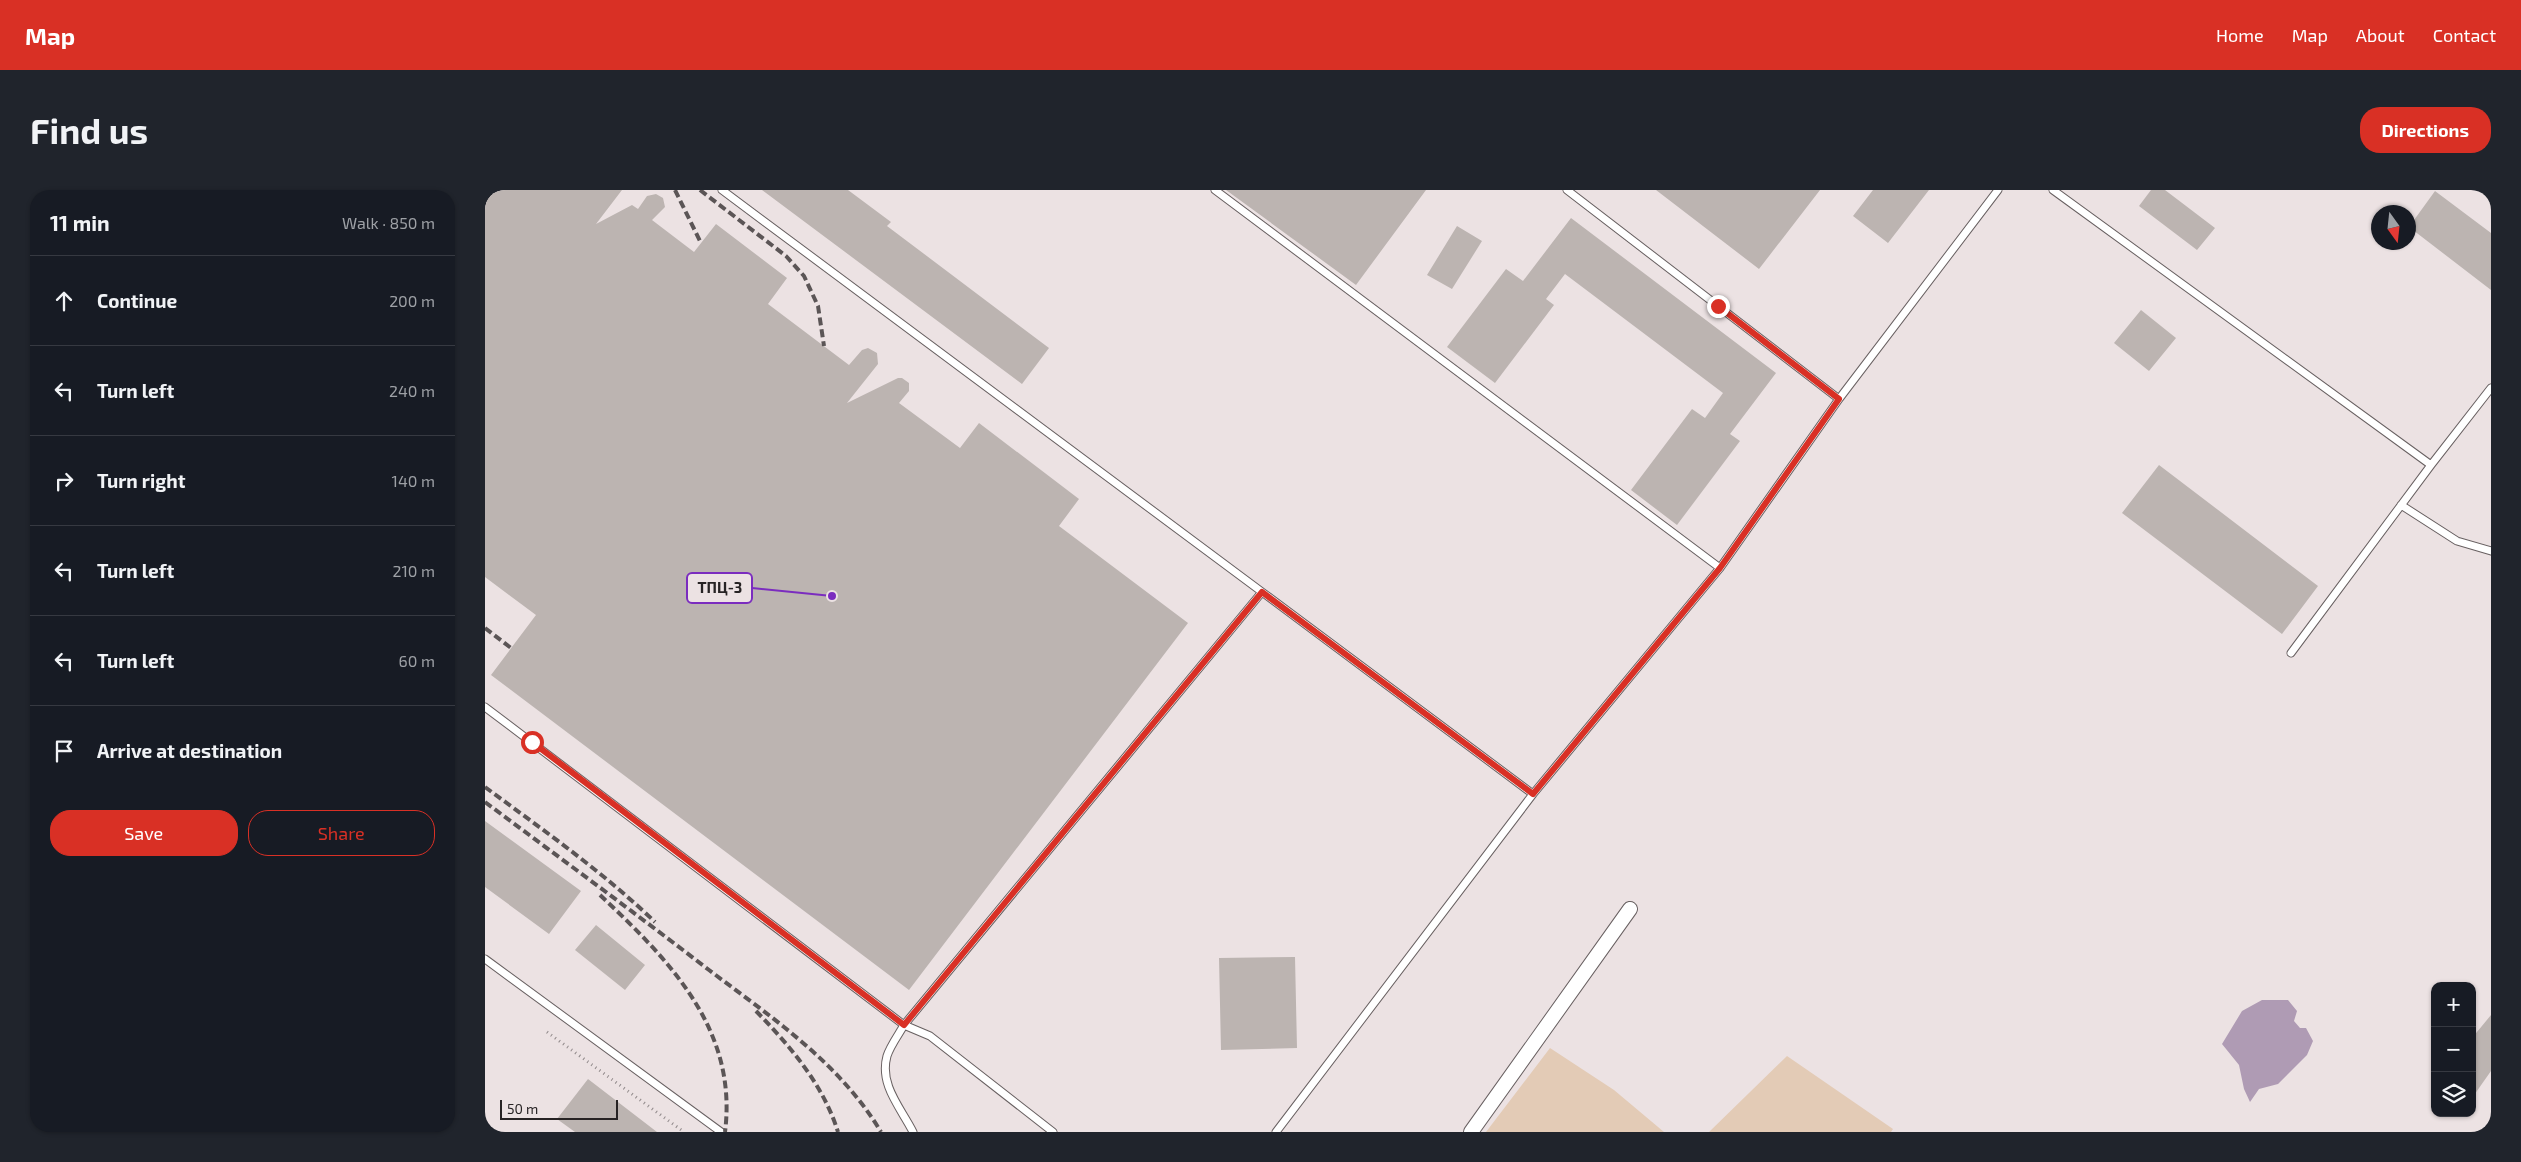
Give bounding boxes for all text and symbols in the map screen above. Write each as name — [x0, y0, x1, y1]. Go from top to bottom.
text: Map — [25, 21, 75, 50]
text: Home — [2216, 24, 2264, 46]
text: Map — [2292, 24, 2328, 46]
text: About — [2356, 24, 2405, 46]
text: Contact — [2433, 24, 2496, 46]
button: Directions — [2360, 107, 2491, 153]
text: Find us — [30, 109, 148, 151]
north arrow — [2371, 205, 2416, 250]
text: 11 min — [50, 210, 110, 235]
text: Walk · 850 m — [342, 213, 435, 232]
icon: ahead — [50, 287, 78, 315]
text: Continue — [97, 289, 177, 312]
text: 200 m — [389, 291, 435, 310]
route end — [1707, 295, 1730, 318]
icon: left — [50, 377, 78, 405]
text: Turn left — [97, 379, 174, 402]
text: 240 m — [389, 381, 435, 400]
icon: right — [50, 467, 78, 495]
text: Turn right — [97, 469, 185, 492]
text: 140 m — [392, 471, 435, 490]
icon: left — [50, 557, 78, 585]
text: Turn left — [97, 559, 174, 582]
text: 210 m — [392, 561, 435, 580]
callout: ТПЦ-3 — [687, 573, 752, 603]
text: ТПЦ-3 — [698, 578, 742, 596]
icon: left — [50, 647, 78, 675]
text: Turn left — [97, 649, 174, 672]
text: 60 m — [399, 651, 435, 670]
route start — [521, 731, 544, 754]
icon: arrive — [50, 737, 78, 765]
text: Arrive at destination — [97, 739, 282, 762]
button: Save — [50, 810, 238, 856]
button: Share — [248, 810, 435, 856]
map controls — [2431, 982, 2476, 1117]
button: + — [2431, 982, 2476, 1027]
button: − — [2431, 1027, 2476, 1072]
button: layers — [2431, 1072, 2476, 1117]
scale bar — [500, 1097, 617, 1120]
text: 50 m — [507, 1100, 538, 1117]

